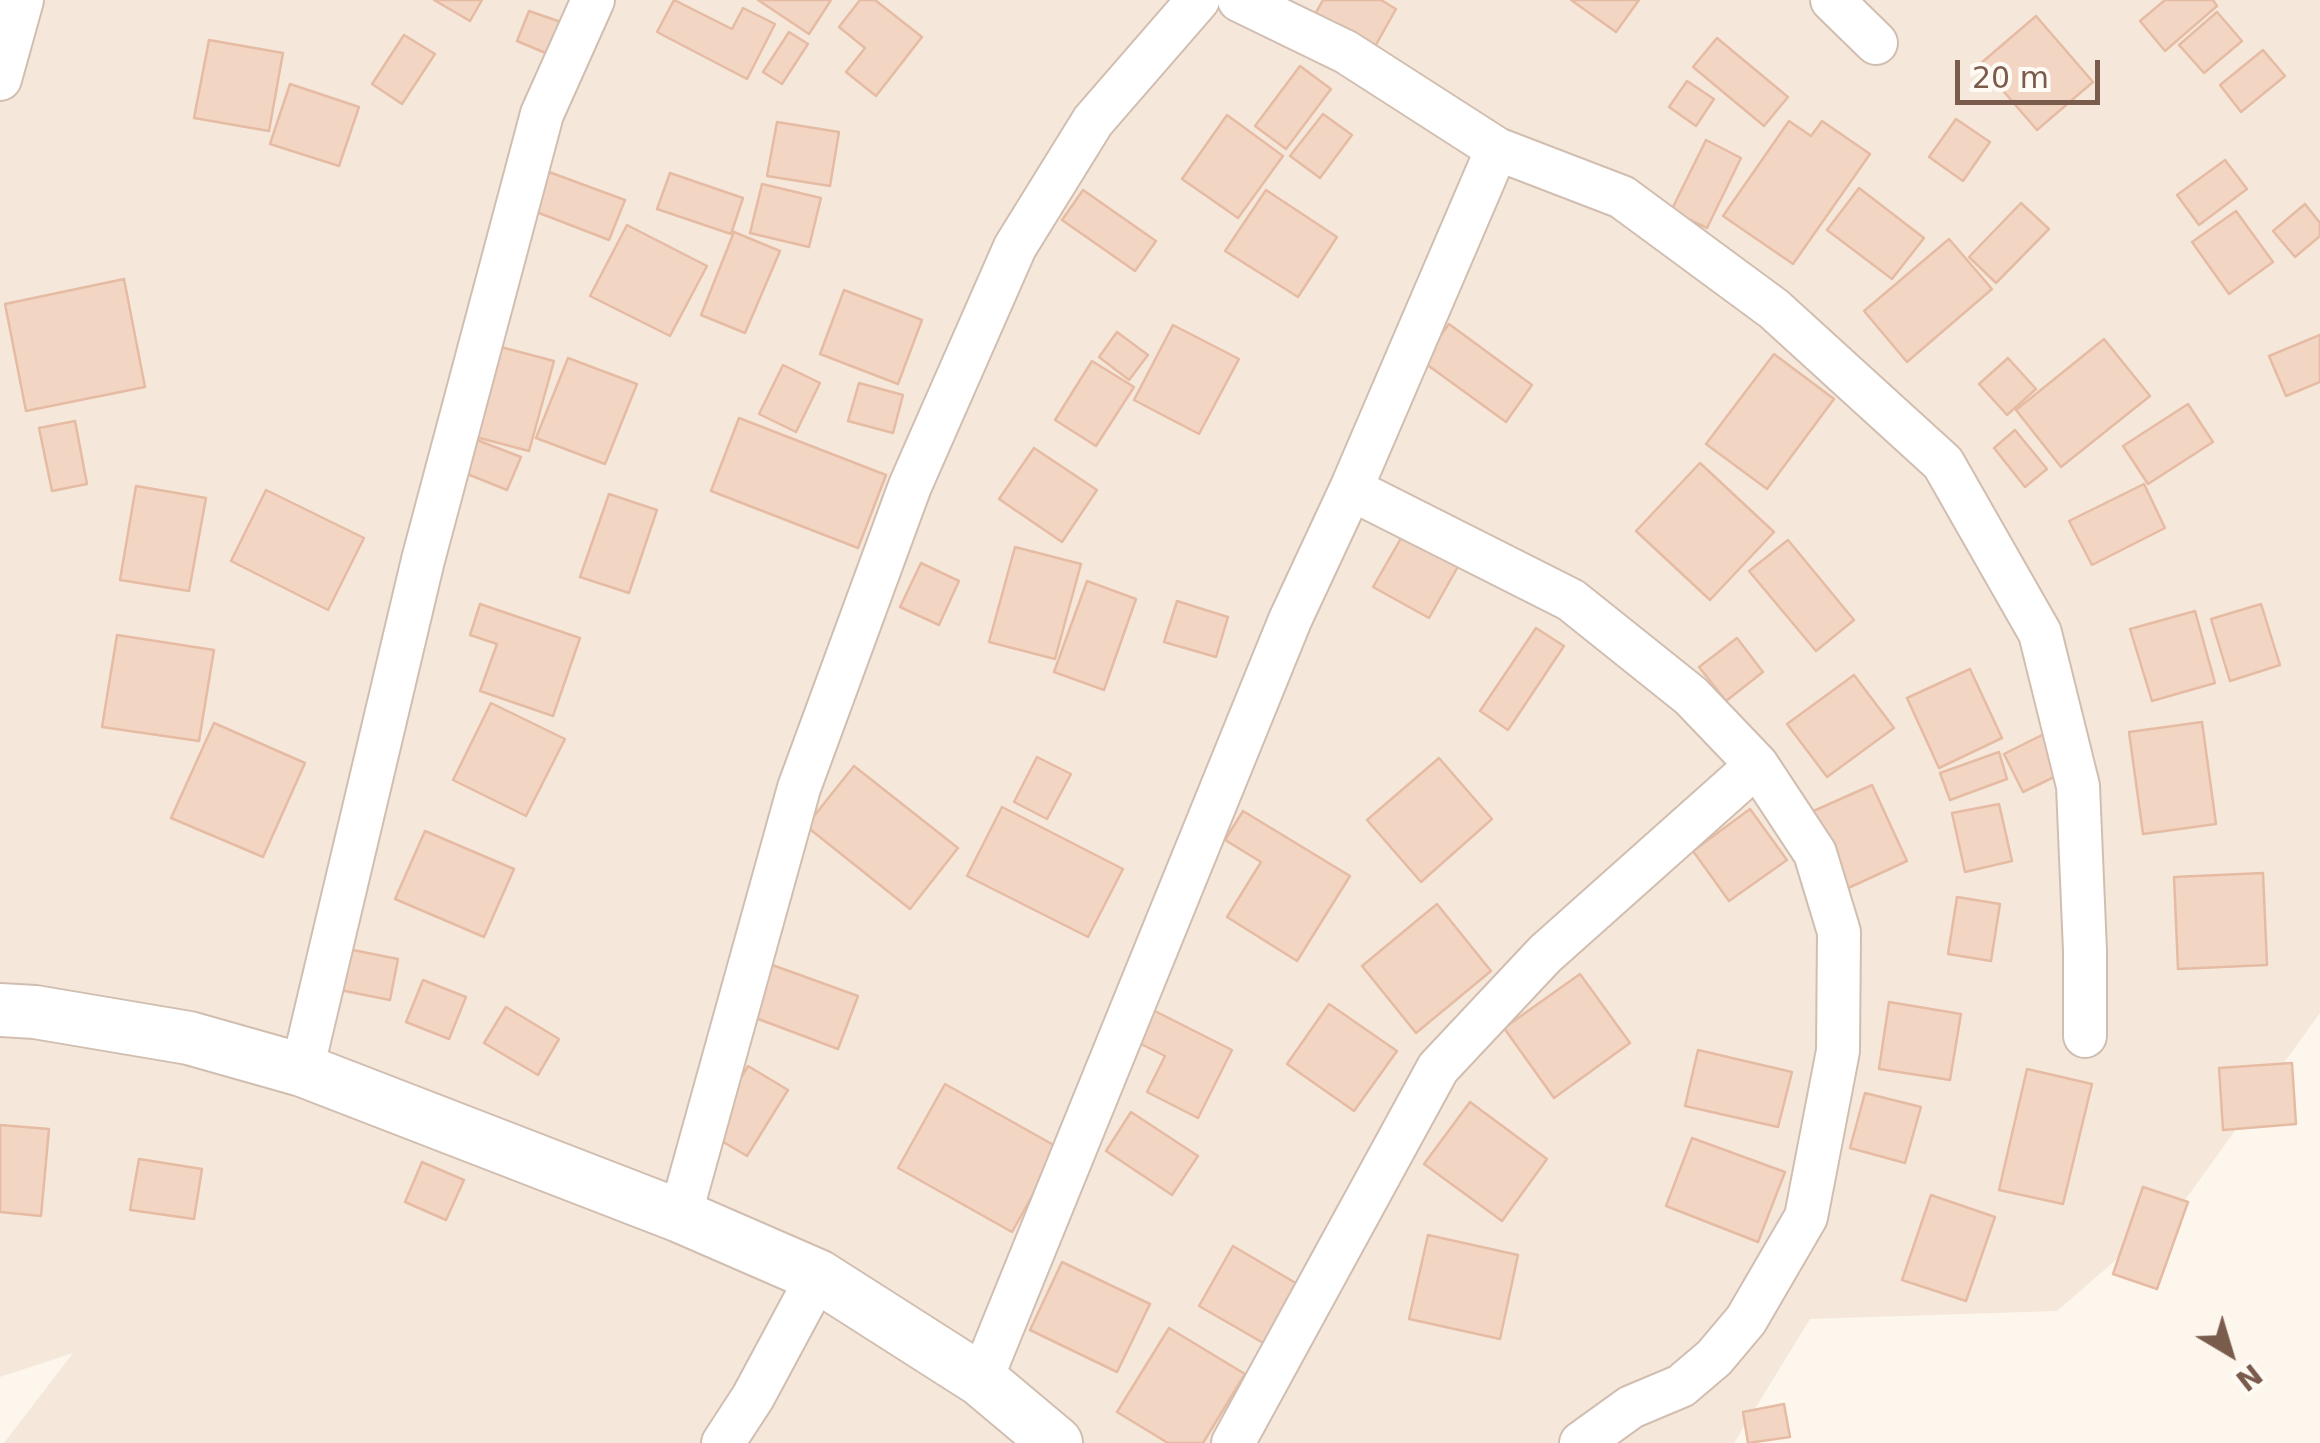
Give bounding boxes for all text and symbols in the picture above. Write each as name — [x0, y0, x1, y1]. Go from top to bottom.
scale bar — [1960, 40, 2105, 102]
text: 20 m — [1972, 60, 2049, 95]
north arrow — [2180, 1303, 2280, 1403]
text: N — [2229, 1357, 2268, 1397]

